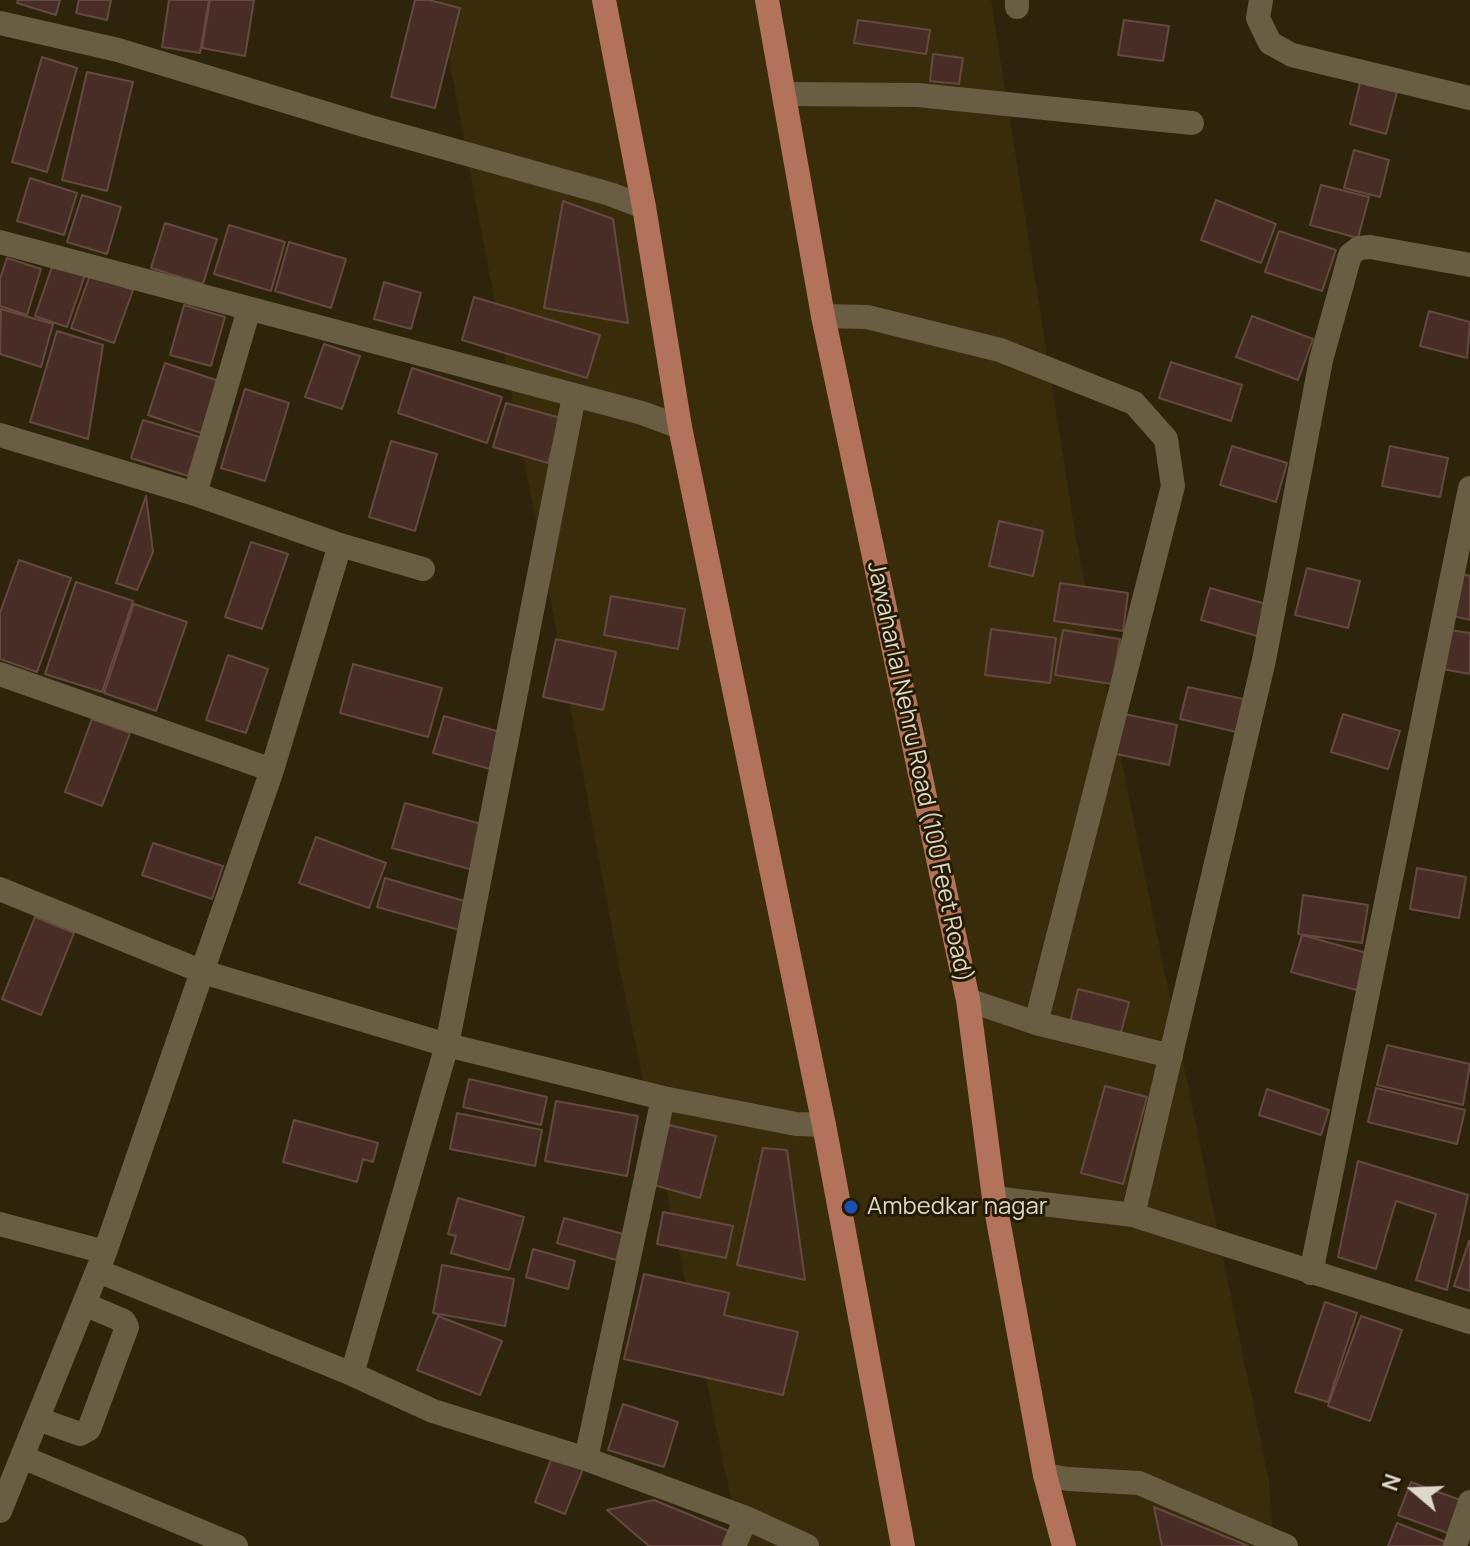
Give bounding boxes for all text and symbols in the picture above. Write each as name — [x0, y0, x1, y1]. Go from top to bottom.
street label: Jawaharlal Nehru Road (100 Feet Road) — [860, 559, 978, 985]
place label: Ambedkar nagar — [867, 1193, 1047, 1221]
marker: Ambedkar nagar — [842, 1198, 860, 1216]
north arrow — [1374, 1450, 1454, 1530]
text: N — [1375, 1470, 1408, 1495]

